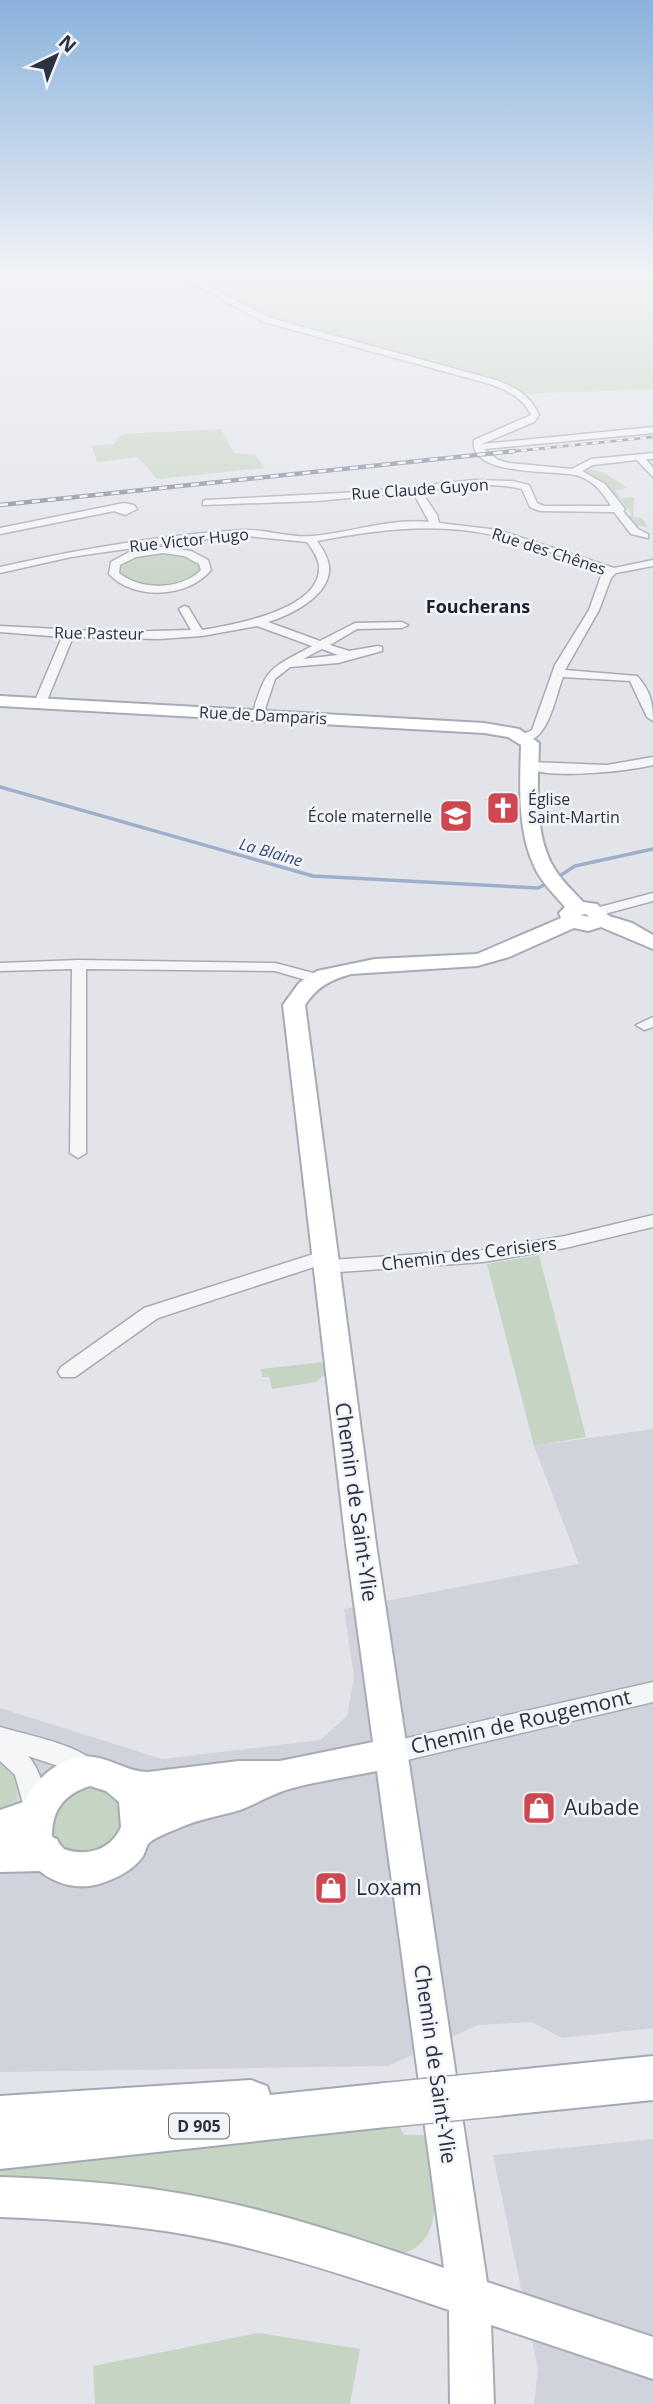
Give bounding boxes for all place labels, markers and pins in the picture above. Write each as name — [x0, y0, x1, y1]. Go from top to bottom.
place label: Église Saint-Martin — [528, 788, 620, 828]
church icon: Église Saint-Martin — [484, 789, 522, 827]
school or university icon: École maternelle — [437, 797, 475, 835]
place label: École maternelle — [308, 805, 432, 827]
shop icon: Aubade — [520, 1789, 558, 1827]
place label: Aubade — [564, 1793, 639, 1821]
shop icon: Loxam — [312, 1869, 350, 1907]
place label: Loxam — [356, 1873, 422, 1901]

